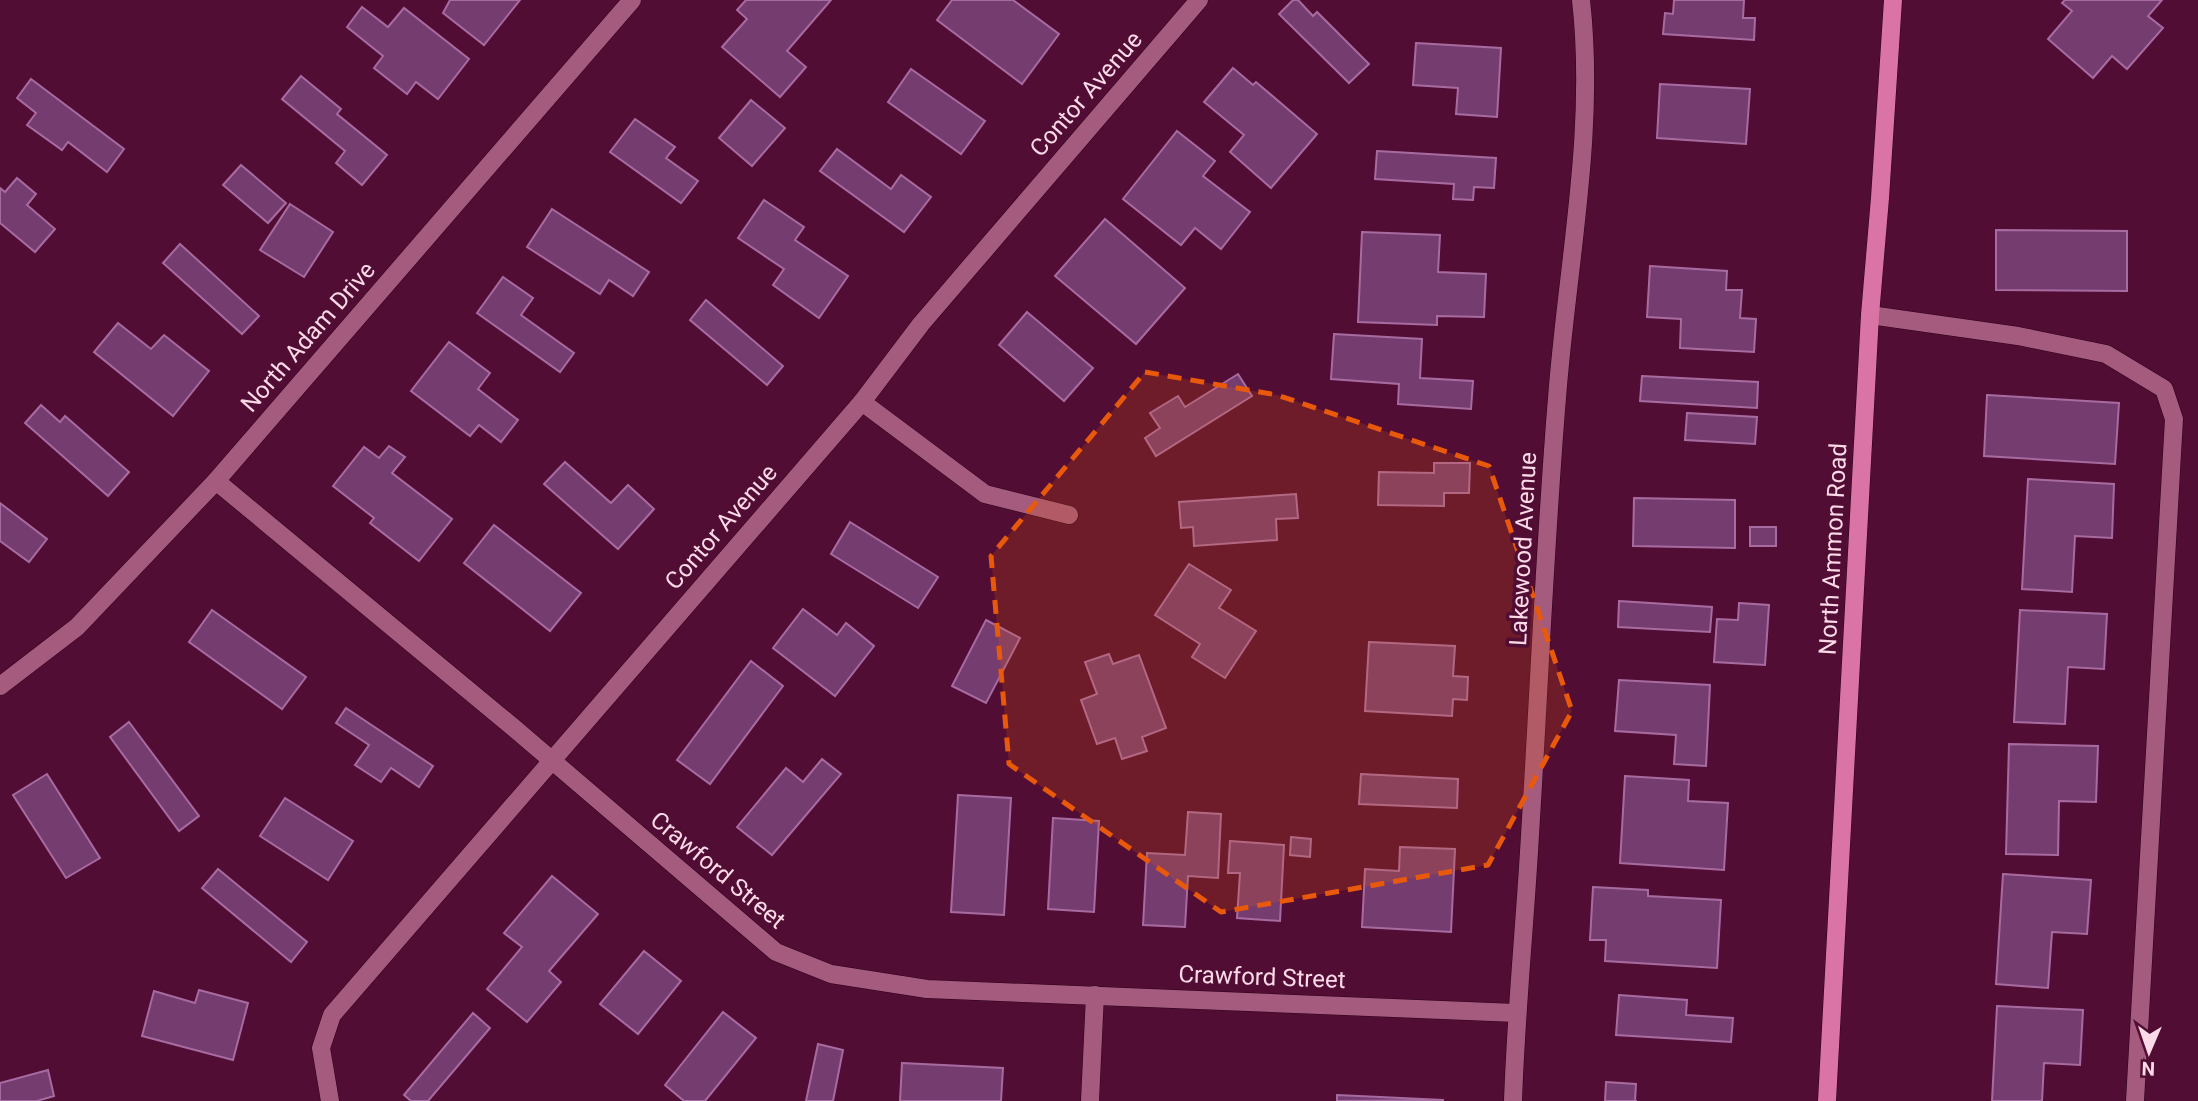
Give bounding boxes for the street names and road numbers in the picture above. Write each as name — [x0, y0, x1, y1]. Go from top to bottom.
street label: Contor Avenue — [1024, 26, 1148, 162]
street label: North Adam Drive — [235, 256, 381, 418]
street label: North Ammon Road — [1813, 442, 1853, 656]
street label: Lakewood Avenue — [1504, 451, 1542, 647]
street label: Contor Avenue — [659, 459, 783, 595]
street label: Crawford Street — [645, 806, 791, 935]
street label: Crawford Street — [1178, 960, 1346, 994]

